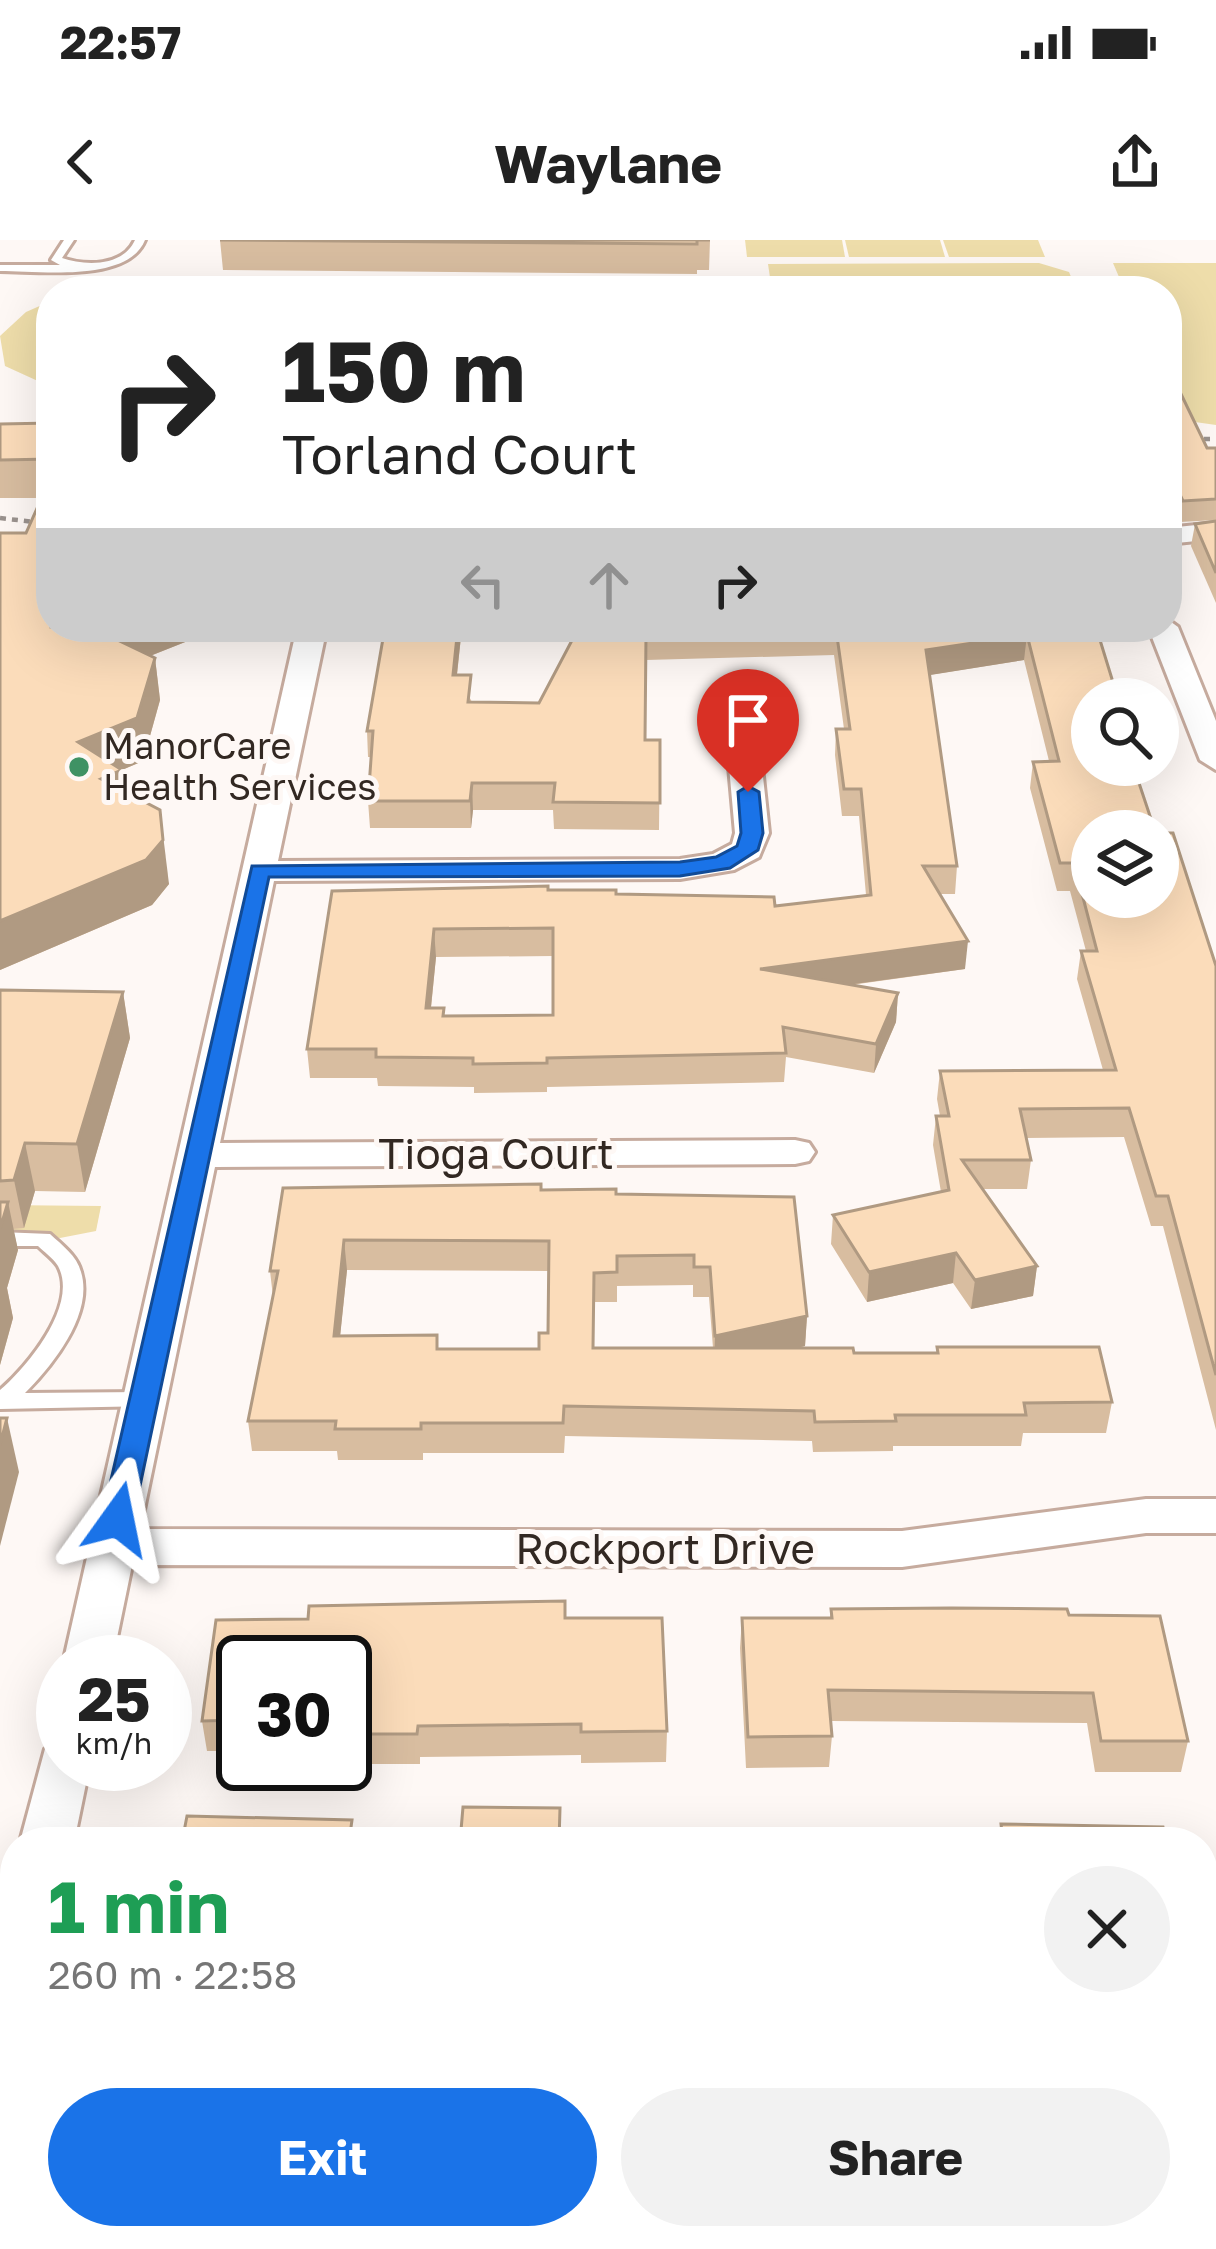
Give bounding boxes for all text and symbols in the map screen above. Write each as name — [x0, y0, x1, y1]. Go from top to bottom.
text: 22:57 — [60, 15, 181, 69]
icon: back — [48, 129, 114, 195]
icon: share — [1102, 129, 1168, 195]
text: Waylane — [494, 130, 722, 195]
text: 150 m — [282, 320, 526, 420]
icon: right — [84, 324, 240, 480]
text: Torland Court — [282, 421, 637, 486]
icon: left — [450, 552, 516, 618]
icon: ahead — [576, 552, 642, 618]
icon: right — [702, 552, 768, 618]
pin — [697, 669, 799, 792]
map controls — [1071, 678, 1179, 918]
button: search — [1071, 678, 1179, 786]
icon: arrive — [715, 687, 781, 753]
place label: ManorCare Health Services — [103, 724, 376, 808]
marker: ManorCare Health Services — [66, 754, 92, 780]
button: layers — [1071, 810, 1179, 918]
street label: Tioga Court — [378, 1128, 614, 1178]
position arrow — [55, 1456, 181, 1582]
street label: Rockport Drive — [515, 1523, 815, 1573]
speed limit sign: 30 — [216, 1635, 372, 1791]
text: 25 — [77, 1662, 151, 1734]
text: km/h — [76, 1725, 152, 1761]
text: 1 min — [48, 1862, 229, 1949]
button: close — [1044, 1866, 1170, 1992]
text: 260 m · 22:58 — [48, 1951, 297, 1998]
button: Exit — [48, 2088, 597, 2226]
button: Share — [621, 2088, 1170, 2226]

